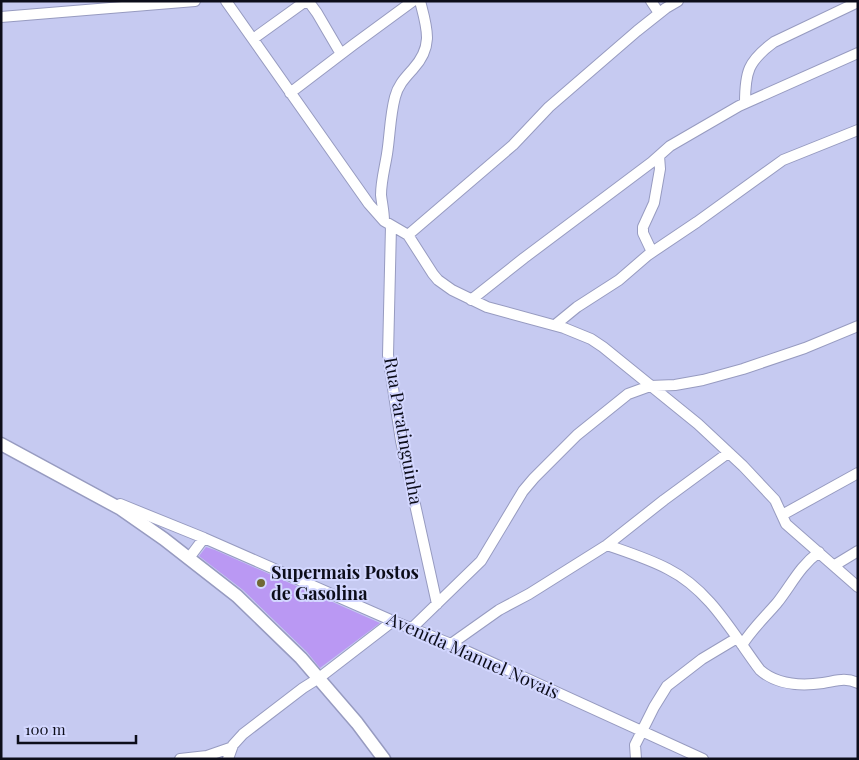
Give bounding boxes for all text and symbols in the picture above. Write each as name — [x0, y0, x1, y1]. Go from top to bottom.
street label: Rua Paratinguinha — [379, 355, 429, 507]
place label: Supermais Postos de Gasolina — [271, 560, 419, 605]
marker: Supermais Postos de Gasolina — [255, 577, 267, 589]
street label: Avenida Manuel Novais — [382, 606, 563, 704]
scale bar — [18, 712, 135, 744]
text: 100 m — [25, 719, 66, 739]

